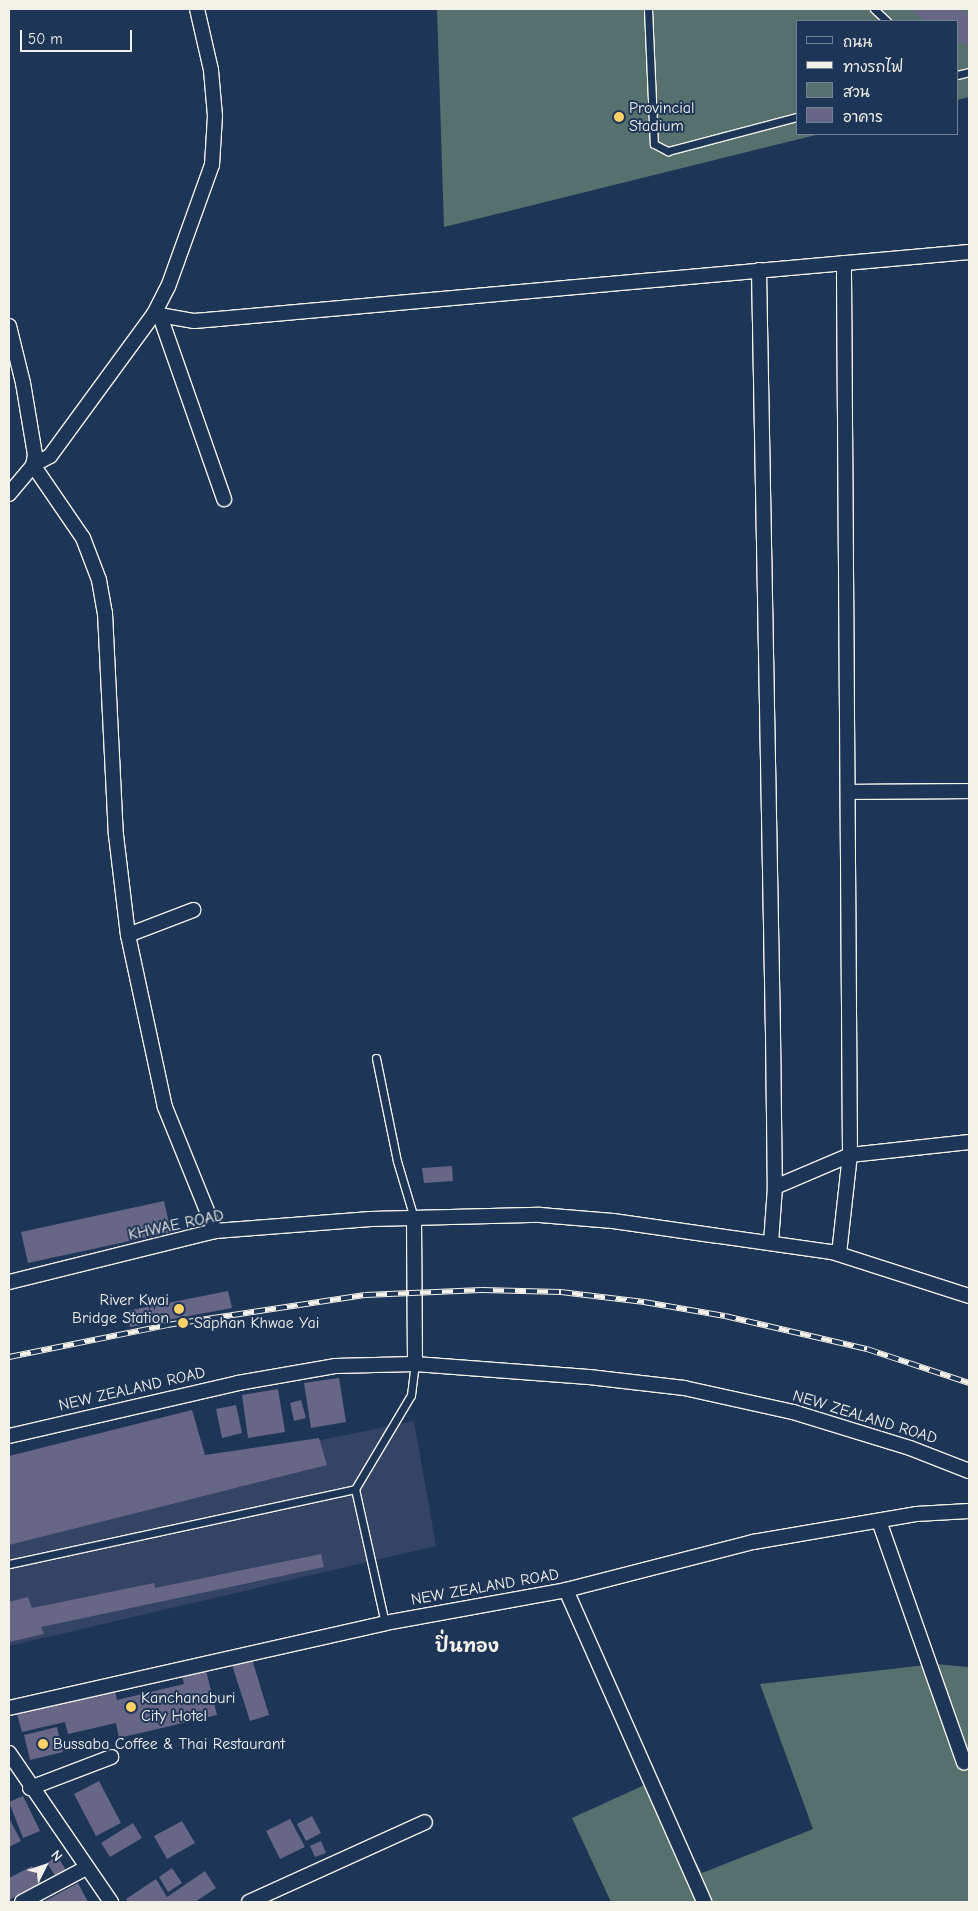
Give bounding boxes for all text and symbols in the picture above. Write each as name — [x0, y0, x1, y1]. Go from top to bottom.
scale bar — [22, 20, 135, 52]
legend — [796, 20, 958, 135]
text: 50 m — [28, 30, 63, 48]
text: ถนน — [843, 33, 872, 51]
text: ทางรถไฟ — [843, 58, 903, 76]
text: สวน — [843, 83, 870, 101]
place label: Provincial Stadium — [629, 98, 695, 136]
text: อาคาร — [843, 108, 883, 126]
marker: Provincial Stadium — [613, 111, 625, 123]
street label: KHWAE ROAD — [127, 1206, 225, 1244]
place label: River Kwai Bridge Station — [72, 1290, 169, 1328]
marker: River Kwai Bridge Station — [173, 1303, 185, 1315]
place label: Saphan Khwae Yai — [194, 1313, 319, 1333]
marker: Saphan Khwae Yai — [176, 1316, 190, 1330]
street label: NEW ZEALAND ROAD — [57, 1363, 207, 1415]
street label: NEW ZEALAND ROAD — [790, 1386, 940, 1448]
street label: NEW ZEALAND ROAD — [409, 1565, 561, 1609]
district label: ปิ่นทอง — [435, 1636, 499, 1658]
place label: Kanchanaburi City Hotel — [141, 1688, 235, 1726]
marker: Kanchanaburi City Hotel — [125, 1701, 137, 1713]
place label: Bussaba Coffee & Thai Restaurant — [53, 1734, 285, 1754]
marker: Bussaba Coffee & Thai Restaurant — [37, 1738, 49, 1750]
north arrow — [20, 1841, 70, 1891]
text: N — [47, 1847, 66, 1865]

